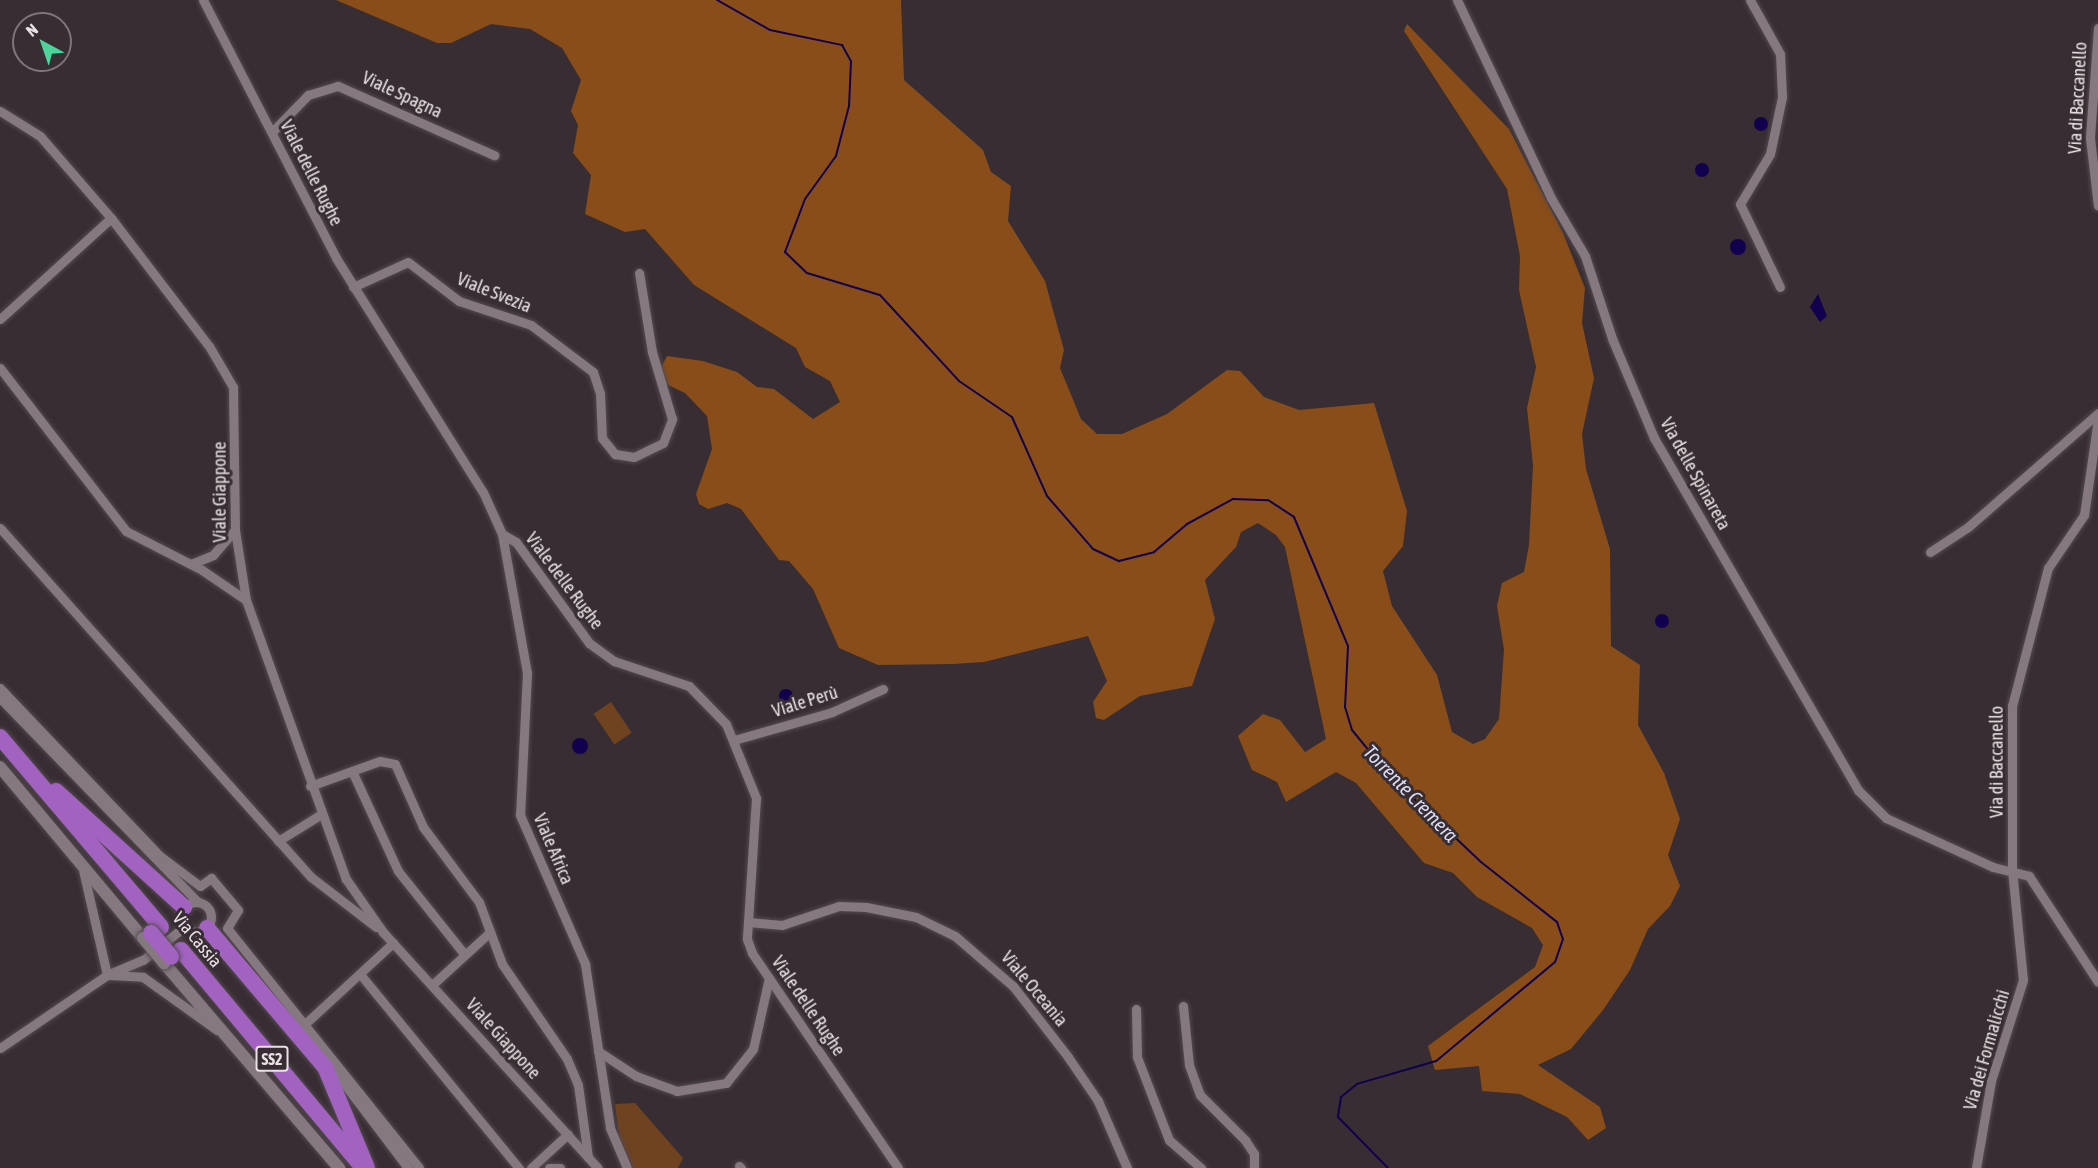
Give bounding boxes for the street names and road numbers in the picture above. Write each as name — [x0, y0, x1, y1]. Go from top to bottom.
street label: Via di Baccanello — [2064, 41, 2092, 155]
street label: Viale Spagna — [359, 67, 445, 123]
street label: Viale delle Rughe — [275, 117, 347, 229]
street label: Viale Svezia — [454, 268, 534, 318]
street label: Via delle Spinareta — [1655, 414, 1735, 534]
street label: Viale Giappone — [209, 441, 231, 543]
street label: Viale delle Rughe — [521, 528, 607, 634]
street label: Viale Perù — [770, 682, 840, 722]
street label: Via di Baccanello — [1986, 706, 2008, 818]
street label: Viale Africa — [528, 810, 578, 888]
street label: Via Cassia — [168, 908, 226, 972]
street label: Viale Oceania — [996, 947, 1072, 1031]
street label: Viale delle Rughe — [767, 952, 849, 1060]
street label: Via dei Formalicchi — [1960, 987, 2014, 1113]
street label: Viale Giappone — [461, 994, 545, 1084]
road number: SS2 — [256, 1046, 288, 1072]

